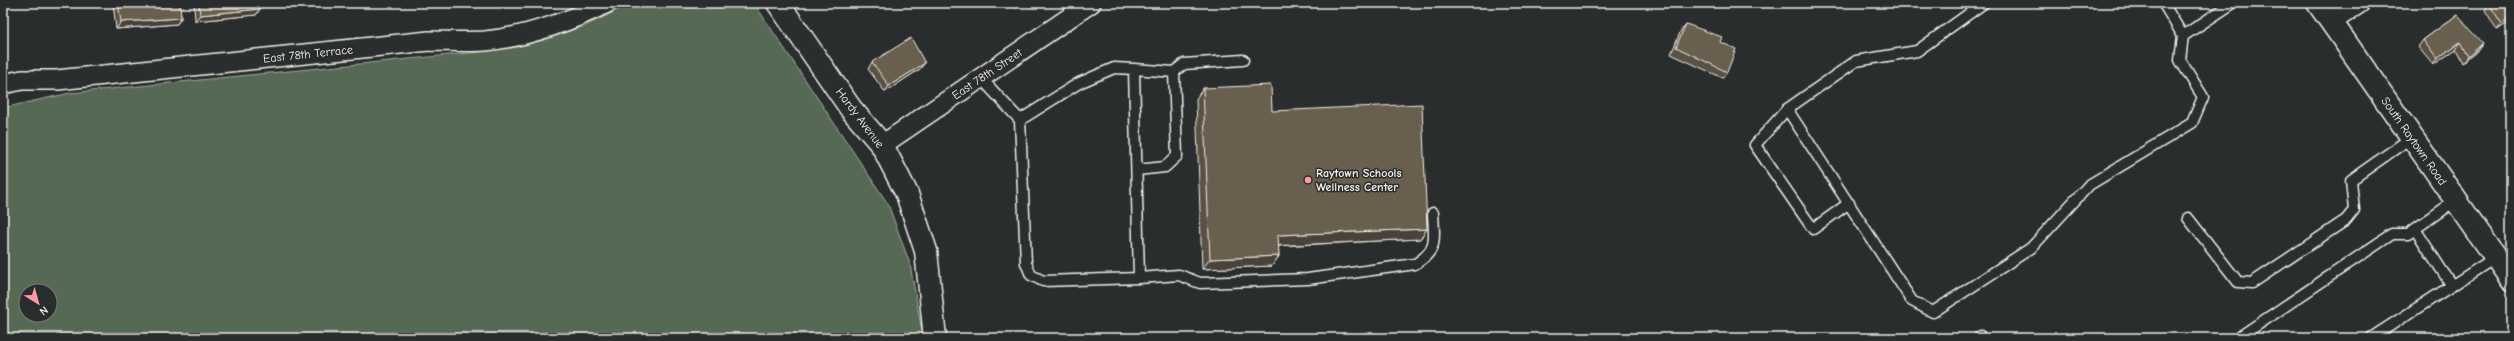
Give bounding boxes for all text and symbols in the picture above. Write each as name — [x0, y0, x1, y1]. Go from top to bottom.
street label: East 78th Terrace — [262, 42, 354, 66]
street label: East 78th Street — [949, 45, 1025, 103]
street label: Hardy Avenue — [833, 85, 887, 151]
street label: South Raytown Road — [2378, 94, 2450, 188]
place label: Raytown Schools Wellness Center — [1316, 166, 1402, 194]
marker: Raytown Schools Wellness Center — [1303, 175, 1313, 185]
north arrow — [18, 283, 58, 323]
text: N — [37, 303, 50, 318]

